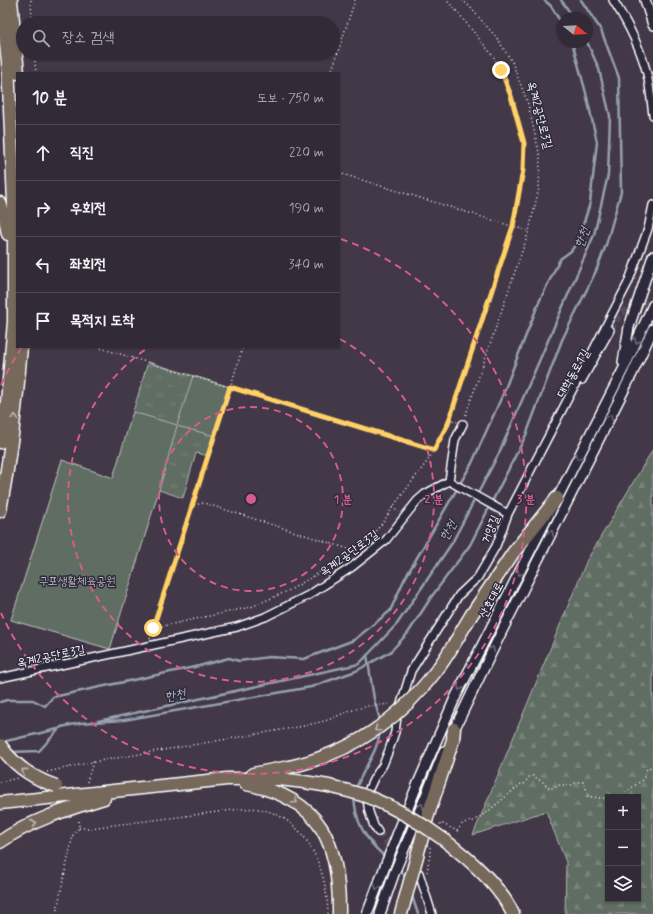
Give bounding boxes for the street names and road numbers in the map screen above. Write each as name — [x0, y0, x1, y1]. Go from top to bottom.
street label: 옥계2공단로3길 — [522, 80, 556, 151]
street label: 대학동로1길 — [554, 346, 594, 401]
street label: 거양길 — [478, 513, 504, 546]
street label: 옥계2공단로3길 — [317, 527, 383, 581]
street label: 산호대로 — [476, 580, 508, 621]
street label: 옥계2공단로3길 — [16, 642, 87, 672]

